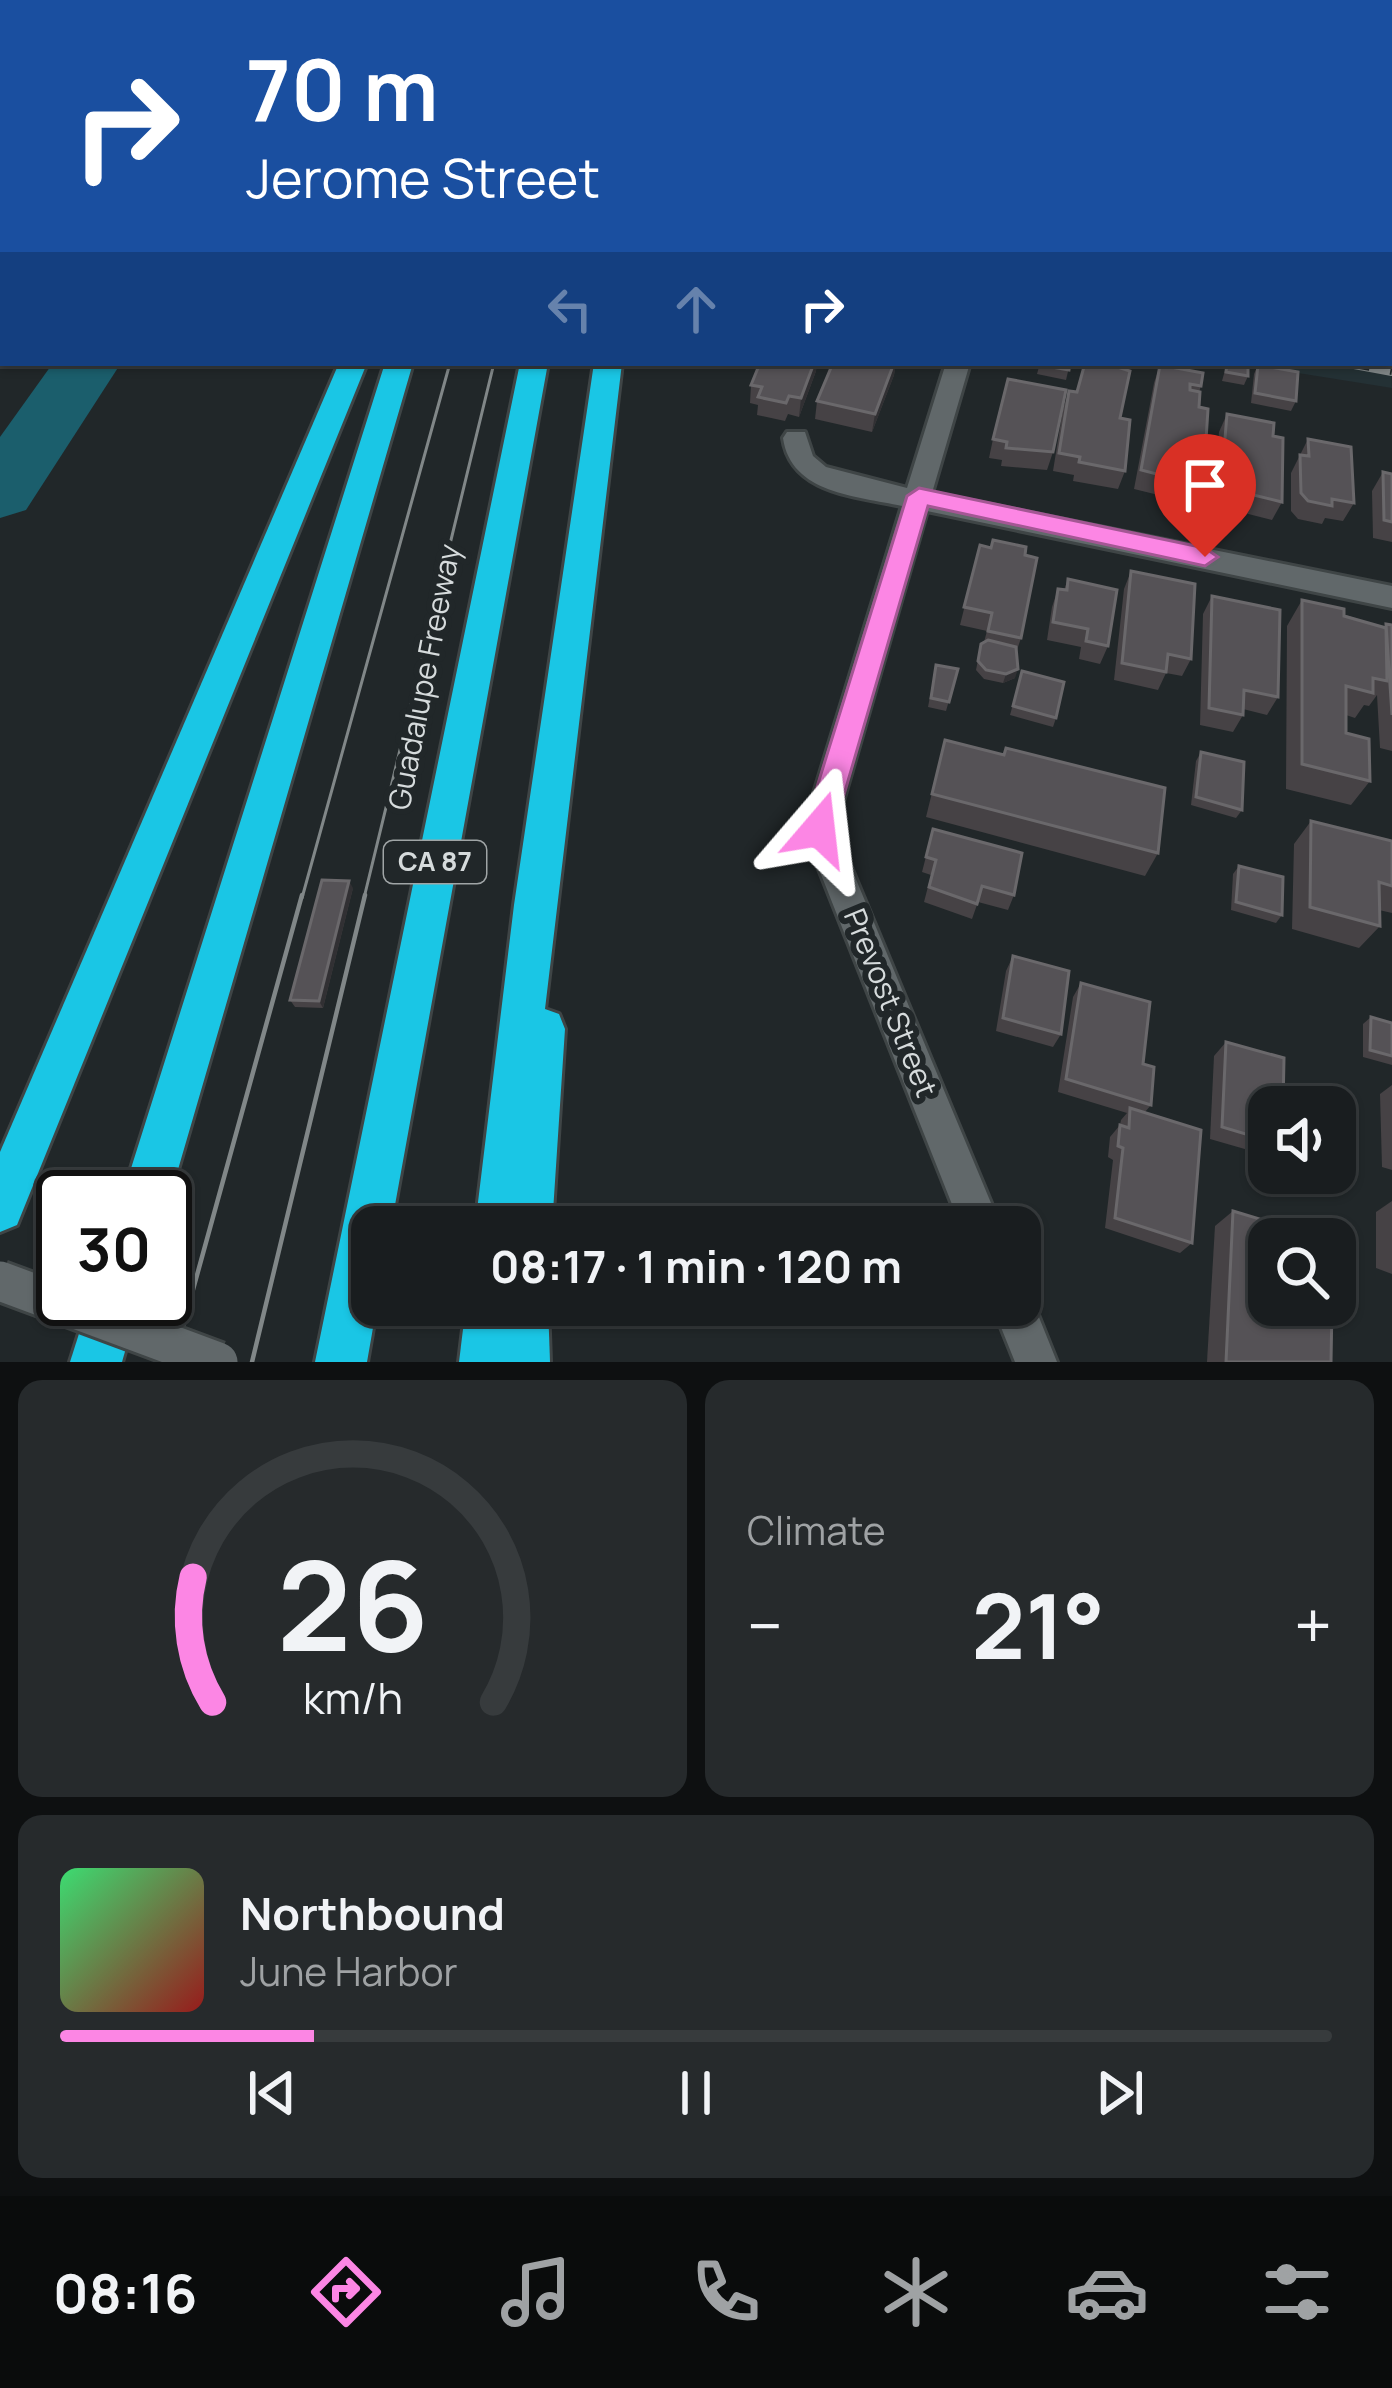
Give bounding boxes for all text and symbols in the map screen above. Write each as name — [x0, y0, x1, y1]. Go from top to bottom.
text: 70 m — [246, 31, 438, 146]
icon: right — [48, 48, 204, 204]
text: Jerome Street — [246, 140, 600, 214]
icon: left — [537, 276, 603, 342]
icon: ahead — [663, 276, 729, 342]
icon: right — [789, 276, 855, 342]
pin — [1154, 434, 1256, 557]
icon: arrive — [1172, 452, 1238, 518]
street label: Guadalupe Freeway — [378, 540, 469, 813]
position arrow — [756, 766, 882, 892]
road number: CA 87 — [384, 841, 486, 883]
street label: Prevost Street — [835, 902, 948, 1103]
map controls — [1248, 1086, 1356, 1326]
button: sound — [1248, 1086, 1356, 1194]
speed limit sign: 30 — [36, 1170, 192, 1326]
button: search — [1248, 1218, 1356, 1326]
text: 08:17 · 1 min · 120 m — [490, 1235, 902, 1297]
text: Climate — [747, 1503, 886, 1557]
text: 26 — [277, 1518, 428, 1688]
text: 21° — [972, 1563, 1105, 1686]
text: − — [747, 1580, 783, 1670]
text: + — [1294, 1580, 1332, 1670]
text: km/h — [303, 1667, 402, 1726]
text: Northbound — [240, 1882, 505, 1944]
text: June Harbor — [240, 1944, 458, 1998]
icon: previous — [239, 2060, 305, 2126]
icon: pause — [663, 2060, 729, 2126]
icon: next — [1087, 2060, 1153, 2126]
icon: directions — [304, 2250, 388, 2334]
icon: music — [494, 2250, 578, 2334]
icon: phone — [684, 2250, 768, 2334]
icon: climate — [874, 2250, 958, 2334]
icon: car — [1065, 2250, 1149, 2334]
icon: filters — [1255, 2250, 1339, 2334]
text: 08:16 — [53, 2255, 197, 2329]

